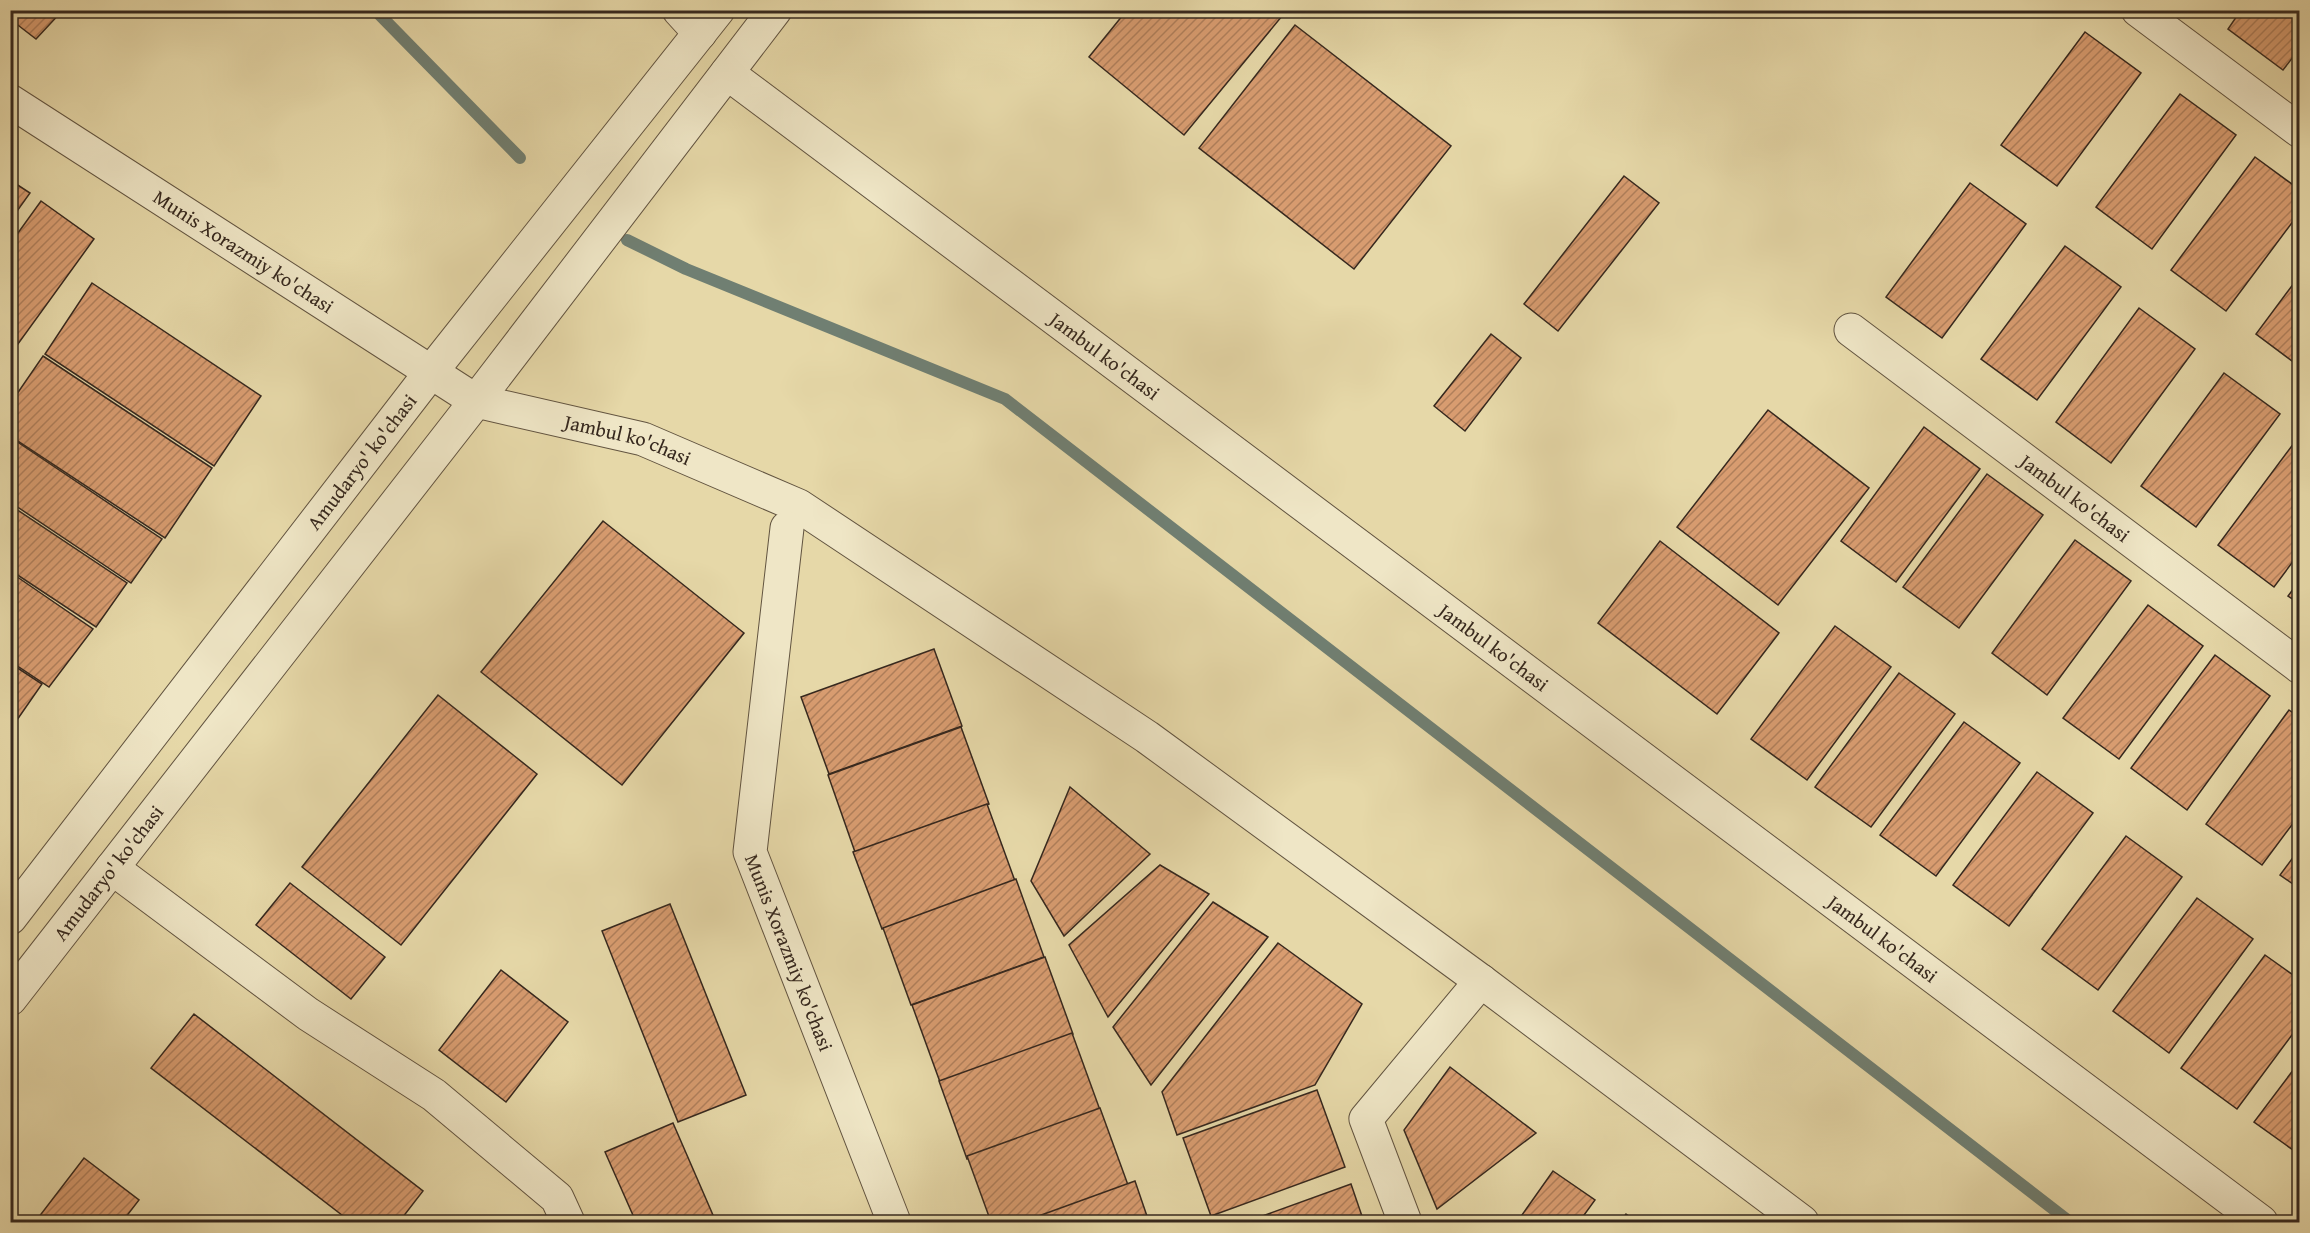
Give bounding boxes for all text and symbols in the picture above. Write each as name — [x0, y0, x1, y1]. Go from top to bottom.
street label: Munis Xorazmiy ko'chasi — [148, 182, 340, 320]
street label: Jambul ko'chasi — [1041, 303, 1167, 407]
street label: Amudaryo' ko'chasi — [299, 387, 423, 536]
street label: Jambul ko'chasi — [559, 406, 696, 472]
street label: Jambul ko'chasi — [2012, 445, 2137, 549]
street label: Jambul ko'chasi — [1430, 594, 1556, 698]
street label: Amudaryo' ko'chasi — [46, 798, 170, 946]
street label: Munis Xorazmiy ko'chasi — [738, 849, 841, 1056]
street label: Jambul ko'chasi — [1819, 886, 1945, 989]

